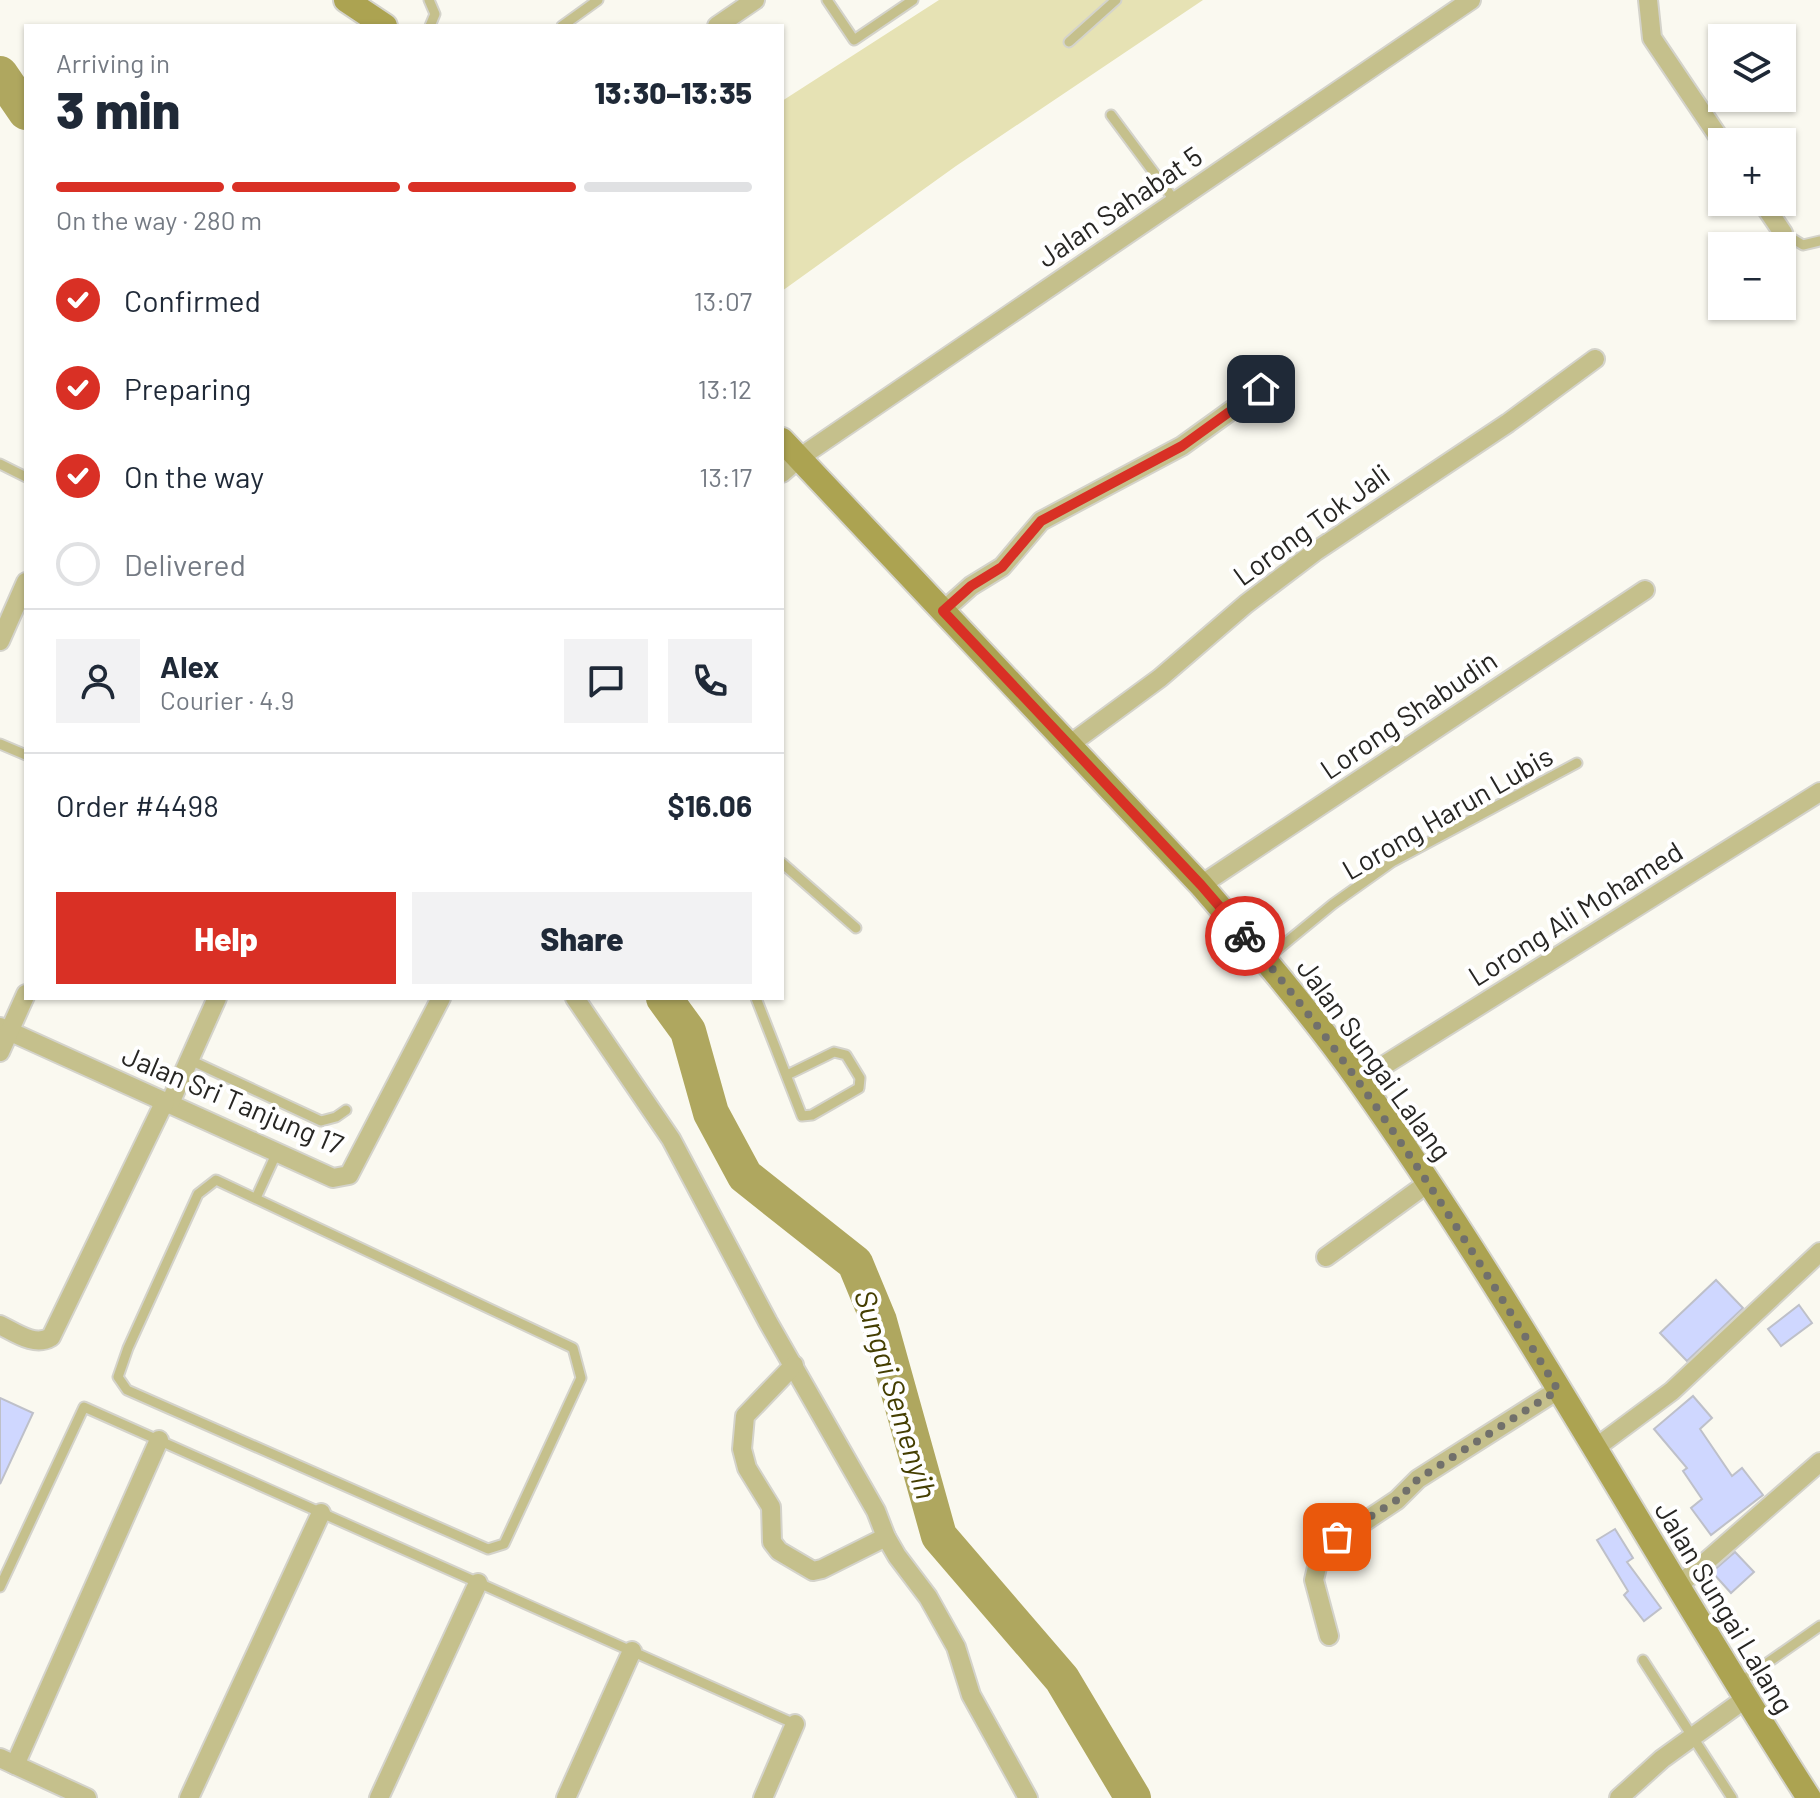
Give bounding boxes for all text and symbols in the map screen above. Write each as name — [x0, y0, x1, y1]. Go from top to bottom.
map controls — [1708, 24, 1796, 320]
button: layers — [1708, 24, 1796, 112]
text: Arriving in — [56, 47, 170, 78]
text: 13:30–13:35 — [594, 74, 752, 110]
text: 3 min — [56, 77, 180, 139]
button: + — [1708, 128, 1796, 216]
street label: Jalan Sahabat 5 — [1030, 138, 1208, 274]
text: On the way · 280 m — [56, 204, 262, 235]
button: − — [1708, 232, 1796, 320]
icon: check — [56, 278, 100, 322]
text: Confirmed — [124, 282, 261, 318]
text: 13:07 — [694, 285, 752, 316]
pin — [1227, 355, 1295, 423]
icon: check — [56, 366, 100, 410]
icon: home — [1239, 367, 1283, 411]
text: Preparing — [124, 370, 251, 406]
text: 13:12 — [698, 373, 752, 404]
icon: check — [56, 454, 100, 498]
street label: Lorong Tok Jali — [1226, 456, 1396, 592]
text: On the way — [124, 458, 264, 494]
text: 13:17 — [699, 461, 752, 492]
text: Delivered — [124, 546, 246, 582]
button: person — [56, 639, 140, 723]
button: chat — [564, 639, 648, 723]
button: phone — [668, 639, 752, 723]
street label: Lorong Shabudin — [1313, 642, 1503, 786]
text: Alex — [160, 648, 219, 684]
text: Courier · 4.9 — [160, 684, 294, 715]
street label: Lorong Harun Lubis — [1336, 738, 1558, 886]
text: Order #4498 — [56, 787, 219, 823]
text: $16.06 — [668, 787, 752, 823]
street label: Lorong Ali Mohamed — [1462, 833, 1688, 993]
button: Help — [56, 892, 396, 984]
button: Share — [412, 892, 752, 984]
courier — [1205, 896, 1285, 976]
icon: bike — [1223, 914, 1267, 958]
street label: Jalan Sungai Lalang — [1290, 951, 1460, 1167]
street label: Jalan Sri Tanjung 17 — [117, 1037, 349, 1161]
water label: Sungai Semenyih — [848, 1285, 946, 1503]
street label: Jalan Sungai Lalang — [1648, 1495, 1802, 1719]
pin — [1303, 1503, 1371, 1571]
icon: bag — [1315, 1515, 1359, 1559]

